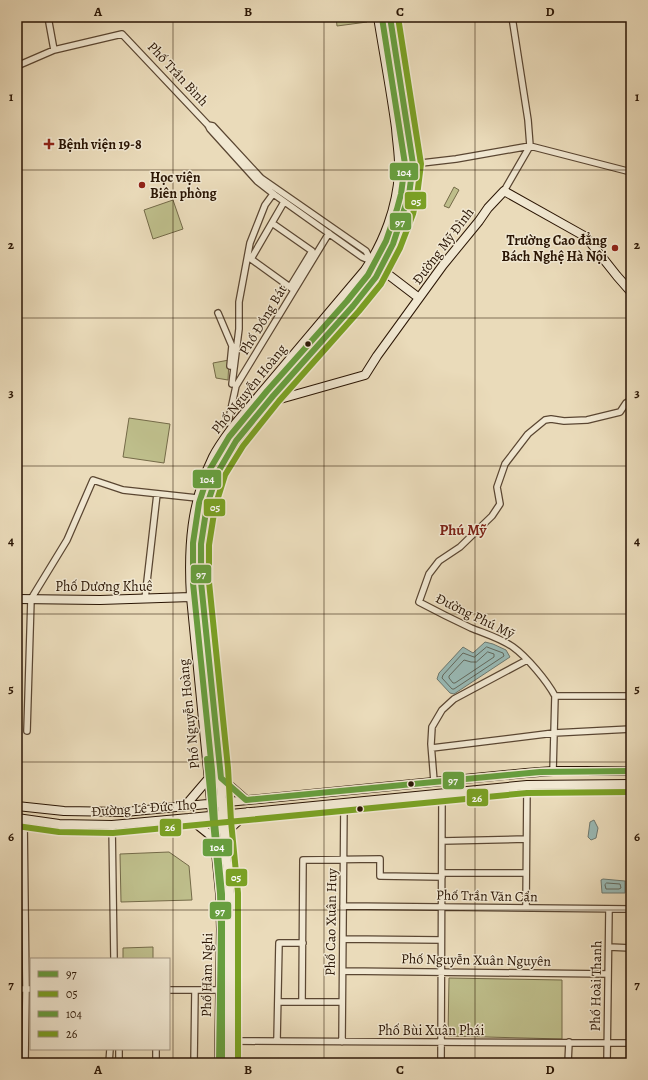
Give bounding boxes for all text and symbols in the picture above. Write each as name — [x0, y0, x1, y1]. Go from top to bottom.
text: A — [93, 3, 103, 20]
text: B — [244, 3, 252, 20]
text: C — [396, 3, 404, 20]
text: D — [545, 3, 555, 20]
street label: Phố Trần Bình — [143, 38, 213, 111]
text: 1 — [9, 88, 14, 105]
text: 1 — [635, 88, 640, 105]
place label: Bệnh viện 19-8 — [58, 135, 142, 154]
marker: Bệnh viện 19-8 — [43, 138, 55, 150]
line badge: 104 — [389, 162, 419, 181]
text: 104 — [397, 165, 411, 180]
place label: Học viện Biên phòng — [150, 168, 218, 203]
marker: Học viện Biên phòng — [137, 180, 147, 190]
line badge: 05 — [404, 191, 427, 210]
text: 05 — [411, 194, 421, 209]
street label: Đường Mỹ Đình — [408, 203, 479, 288]
line badge: 97 — [389, 212, 412, 231]
text: 97 — [395, 215, 405, 230]
place label: Trường Cao đẳng Bách Nghệ Hà Nội — [501, 231, 608, 266]
text: 2 — [8, 236, 15, 253]
text: 2 — [634, 236, 641, 253]
marker: Trường Cao đẳng Bách Nghệ Hà Nội — [610, 243, 620, 253]
street label: Phố Đồng Bát — [235, 281, 292, 359]
unlabelled marker — [303, 339, 313, 349]
street label: Phố Nguyễn Hoàng — [207, 340, 291, 438]
text: 3 — [8, 384, 14, 401]
text: 3 — [634, 384, 640, 401]
line badge: 104 — [192, 469, 222, 489]
text: 104 — [200, 472, 214, 487]
line badge: 05 — [203, 498, 226, 517]
text: 05 — [210, 500, 220, 515]
district label: Phú Mỹ — [440, 520, 487, 540]
text: 4 — [8, 532, 14, 549]
text: 4 — [634, 532, 640, 549]
line badge: 97 — [190, 564, 212, 584]
text: 97 — [196, 567, 206, 582]
street label: Phố Dương Khuê — [55, 577, 153, 596]
street label: Đường Phú Mỹ — [432, 589, 518, 644]
street label: Phố Nguyễn Hoàng — [174, 658, 204, 770]
text: 5 — [8, 680, 14, 697]
text: 5 — [634, 680, 640, 697]
line badge: 97 — [442, 771, 465, 790]
text: 97 — [448, 773, 458, 788]
unlabelled marker — [406, 779, 416, 789]
line badge: 26 — [466, 788, 489, 807]
text: 26 — [472, 791, 482, 806]
street label: Đường Lê Đức Thọ — [91, 795, 197, 821]
unlabelled marker — [355, 804, 365, 814]
line badge: 26 — [159, 818, 182, 837]
text: 26 — [165, 820, 175, 835]
text: 6 — [8, 828, 14, 845]
text: 6 — [634, 828, 640, 845]
line badge: 104 — [202, 838, 233, 857]
text: 104 — [210, 840, 224, 855]
street label: Phố Cao Xuân Huy — [321, 867, 341, 976]
line badge: 05 — [225, 868, 248, 887]
text: 05 — [231, 870, 241, 885]
street label: Phố Trần Văn Cẩn — [436, 886, 538, 906]
line badge: 97 — [209, 901, 232, 920]
text: 97 — [215, 904, 225, 919]
street label: Phố Hàm Nghi — [197, 933, 217, 1017]
street label: Phố Hoài Thanh — [586, 940, 606, 1032]
street label: Phố Nguyễn Xuân Nguyên — [401, 949, 551, 971]
legend — [30, 958, 170, 1050]
text: 97 — [66, 966, 77, 982]
text: 7 — [8, 976, 14, 993]
text: 7 — [634, 976, 640, 993]
text: 05 — [66, 986, 78, 1002]
text: 104 — [66, 1006, 83, 1022]
street label: Phố Bùi Xuân Phái — [378, 1021, 484, 1040]
text: 26 — [66, 1026, 78, 1042]
text: A — [93, 1061, 103, 1078]
text: B — [244, 1061, 252, 1078]
text: C — [396, 1061, 404, 1078]
text: D — [545, 1061, 555, 1078]

